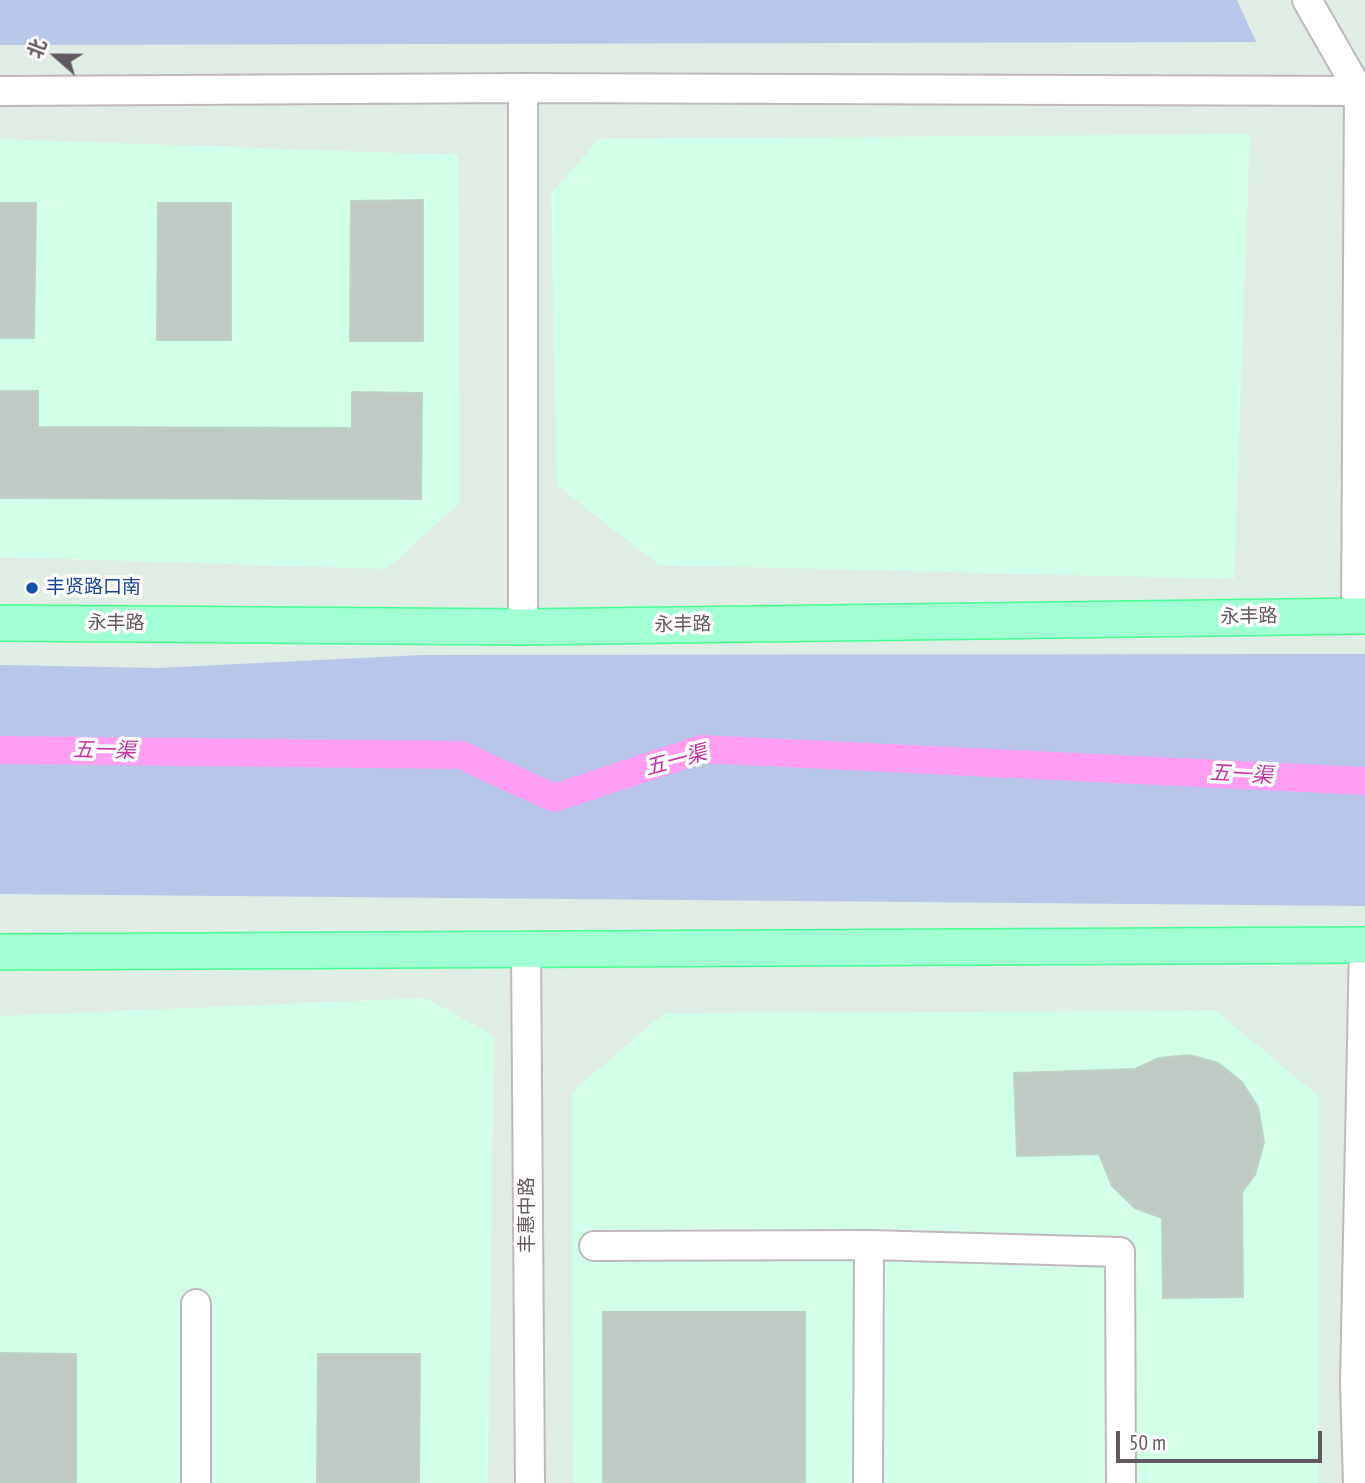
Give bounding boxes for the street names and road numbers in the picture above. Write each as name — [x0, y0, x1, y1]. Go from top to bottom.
street label: 永丰路 — [1220, 605, 1278, 629]
street label: 永丰路 — [88, 613, 144, 635]
street label: 永丰路 — [654, 613, 712, 637]
street label: 丰惠中路 — [517, 1177, 539, 1253]

